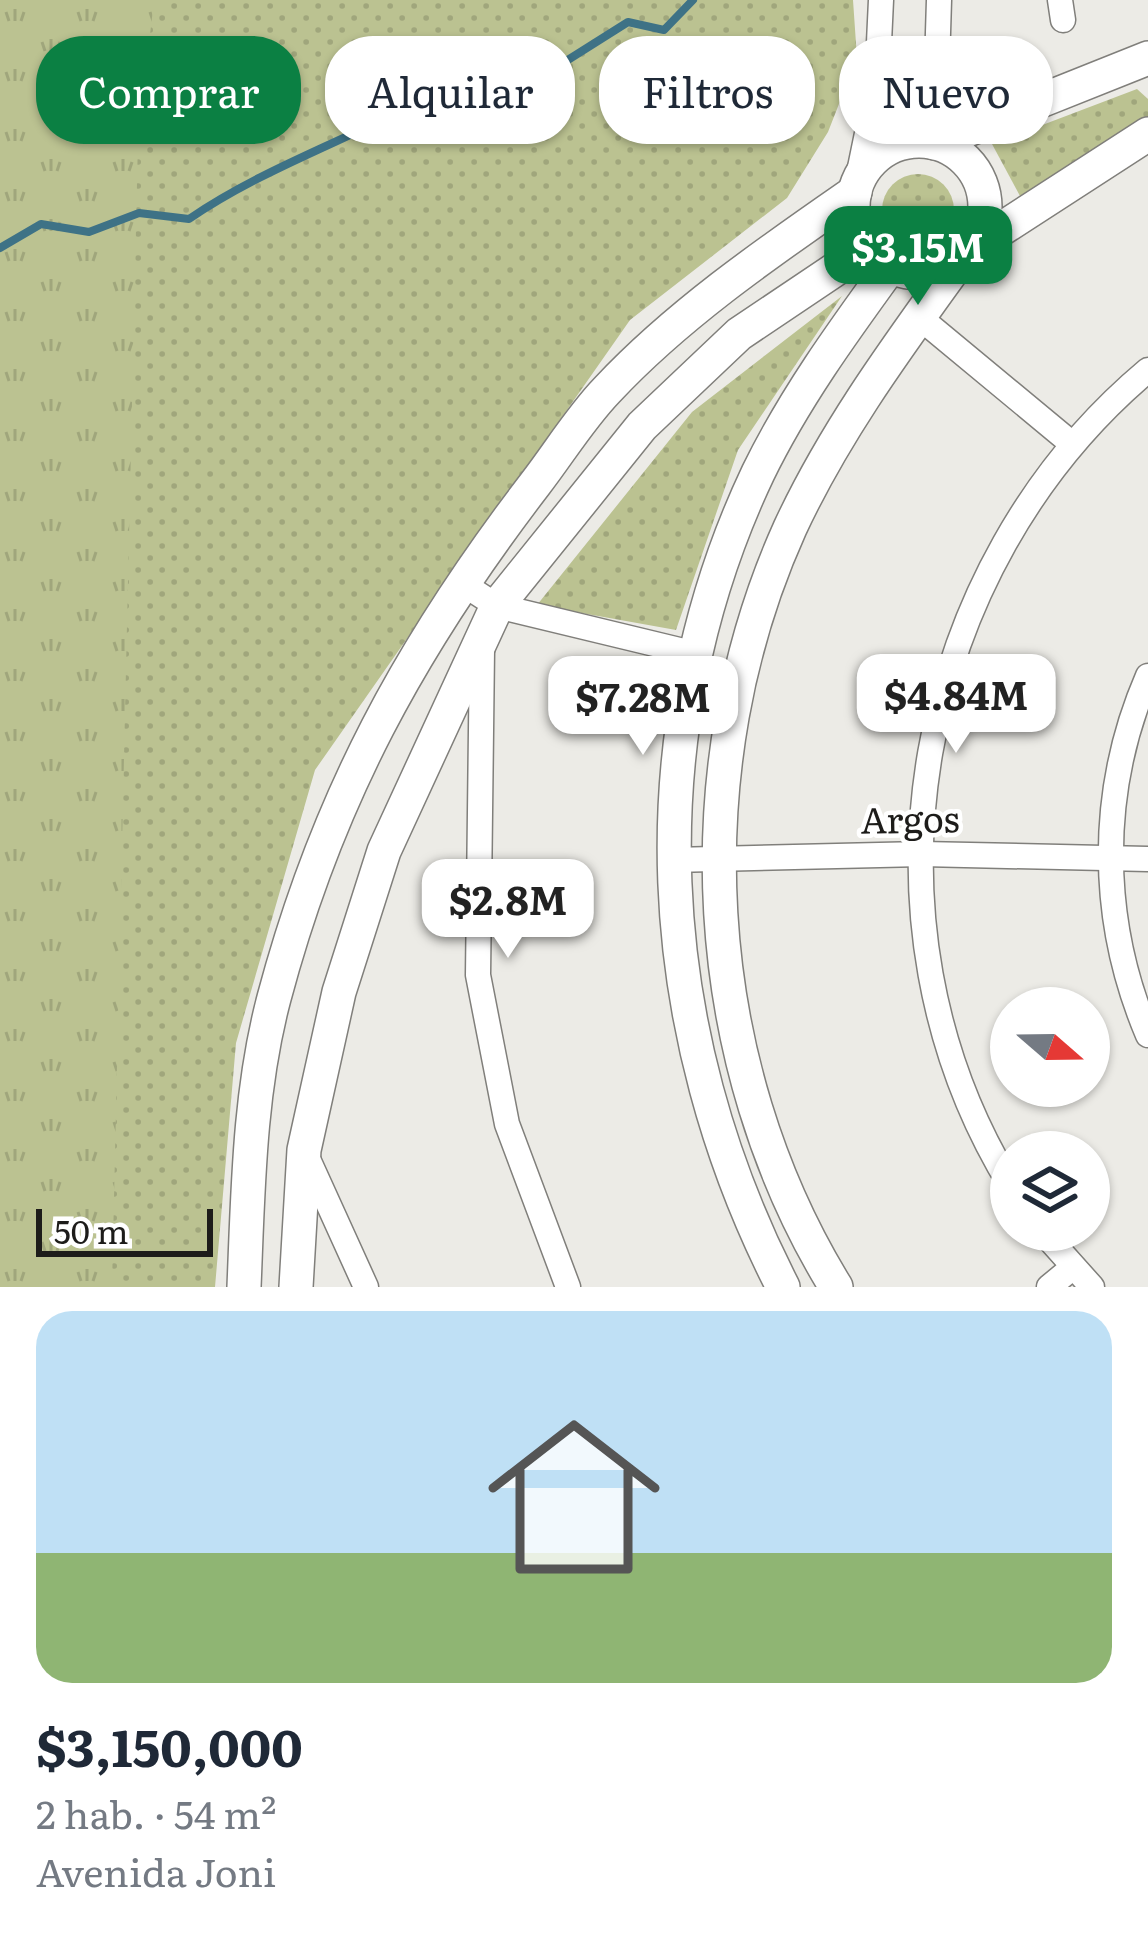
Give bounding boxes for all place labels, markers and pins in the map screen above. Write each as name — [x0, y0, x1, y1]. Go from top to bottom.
pin: $3.15M — [820, 206, 1016, 308]
pin: $4.84M — [858, 654, 1054, 756]
pin: $7.28M — [545, 656, 741, 758]
pin: $2.8M — [424, 859, 592, 961]

